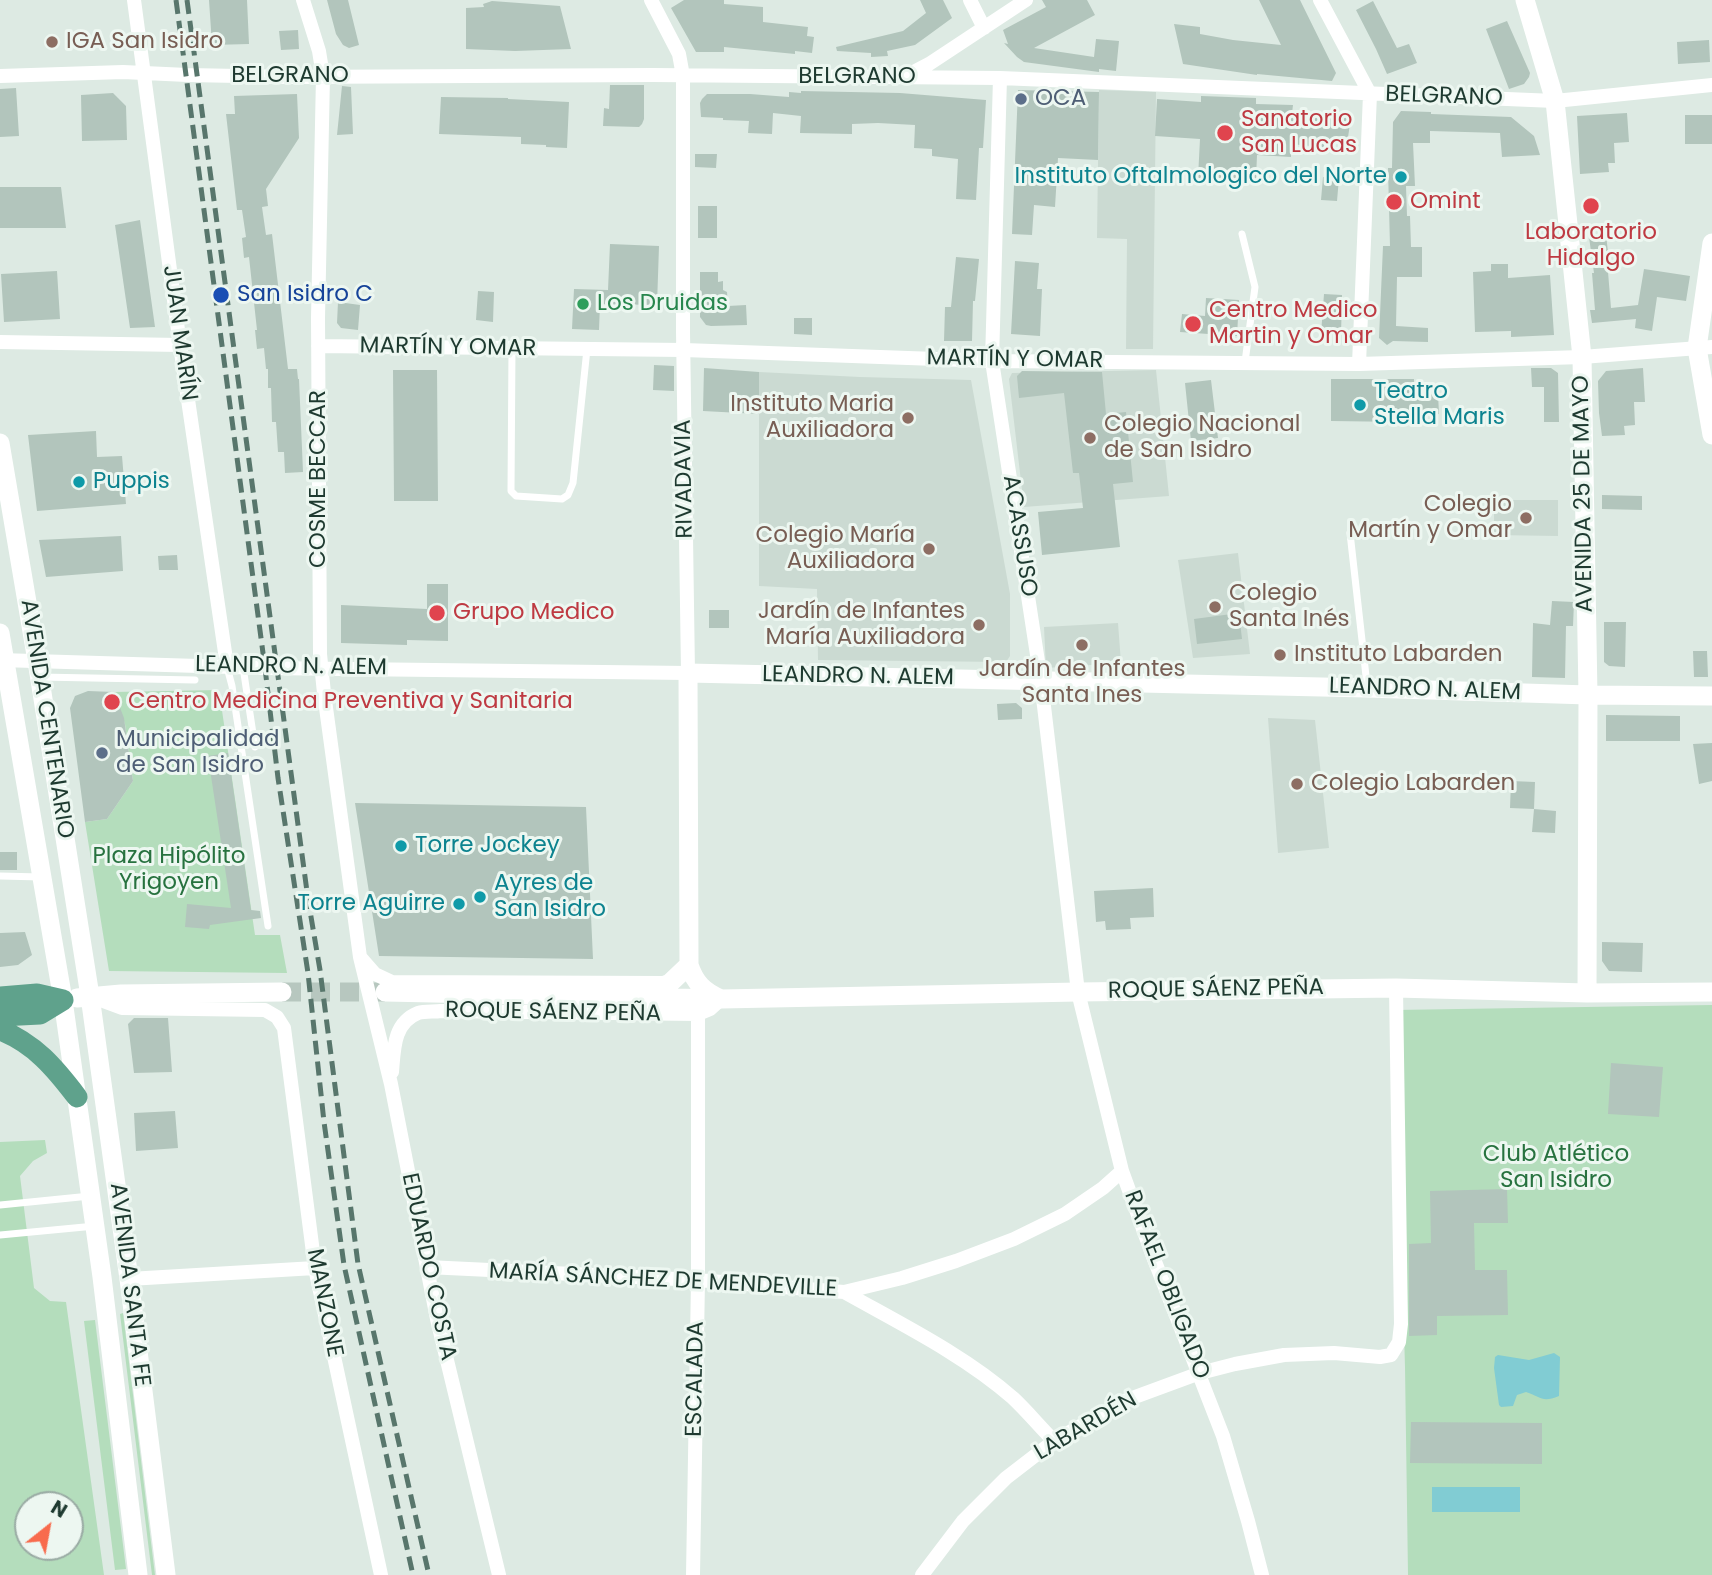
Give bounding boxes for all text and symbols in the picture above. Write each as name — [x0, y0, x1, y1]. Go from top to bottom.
place label: IGA San Isidro — [66, 28, 223, 56]
marker: IGA San Isidro — [44, 34, 60, 50]
street label: BELGRANO — [231, 62, 349, 90]
street label: BELGRANO — [798, 63, 916, 91]
street label: BELGRANO — [1385, 81, 1503, 113]
place label: OCA — [1035, 85, 1086, 113]
marker: OCA — [1013, 91, 1029, 107]
place label: Sanatorio San Lucas — [1241, 106, 1357, 160]
marker: Sanatorio San Lucas — [1215, 123, 1235, 143]
place label: Instituto Oftalmologico del Norte — [1015, 163, 1387, 191]
marker: Instituto Oftalmologico del Norte — [1393, 169, 1409, 185]
place label: Omint — [1410, 188, 1481, 216]
marker: Omint — [1384, 192, 1404, 212]
marker: Laboratorio Hidalgo — [1581, 196, 1601, 216]
place label: Laboratorio Hidalgo — [1525, 219, 1657, 273]
street label: JUAN MARÍN — [156, 263, 202, 403]
place label: San Isidro C — [237, 281, 373, 309]
marker: San Isidro C — [211, 285, 231, 305]
place label: Los Druidas — [597, 290, 728, 318]
marker: Los Druidas — [575, 296, 591, 312]
place label: Centro Medico Martin y Omar — [1209, 297, 1377, 351]
marker: Centro Medico Martin y Omar — [1183, 314, 1203, 334]
street label: MARTÍN Y OMAR — [359, 333, 537, 363]
street label: MARTÍN Y OMAR — [926, 345, 1104, 375]
street label: AVENIDA 25 DE MAYO — [1568, 375, 1600, 613]
place label: Teatro Stella Maris — [1374, 378, 1505, 432]
street label: COSME BECCAR — [305, 390, 333, 568]
place label: Instituto Maria Auxiliadora — [730, 391, 894, 445]
marker: Teatro Stella Maris — [1352, 397, 1368, 413]
marker: Instituto Maria Auxiliadora — [900, 410, 916, 426]
place label: Colegio Nacional de San Isidro — [1104, 411, 1300, 465]
street label: RIVADAVIA — [670, 419, 700, 539]
marker: Colegio Nacional de San Isidro — [1082, 430, 1098, 446]
place label: Puppis — [93, 468, 170, 496]
street label: ACASSUSO — [996, 473, 1042, 599]
marker: Puppis — [71, 474, 87, 490]
place label: Colegio Martín y Omar — [1348, 491, 1512, 545]
marker: Colegio Martín y Omar — [1518, 510, 1534, 526]
place label: Colegio María Auxiliadora — [755, 522, 915, 576]
marker: Colegio María Auxiliadora — [921, 541, 937, 557]
place label: Colegio Santa Inés — [1229, 580, 1349, 634]
street label: AVENIDA CENTENARIO — [13, 597, 79, 841]
place label: Jardín de Infantes María Auxiliadora — [758, 598, 965, 652]
place label: Grupo Medico — [453, 599, 615, 627]
marker: Colegio Santa Inés — [1207, 599, 1223, 615]
marker: Grupo Medico — [427, 603, 447, 623]
marker: Jardín de Infantes María Auxiliadora — [971, 617, 987, 633]
marker: Jardín de Infantes Santa Ines — [1074, 637, 1090, 653]
place label: Instituto Labarden — [1294, 641, 1502, 669]
marker: Instituto Labarden — [1272, 647, 1288, 663]
street label: LEANDRO N. ALEM — [195, 652, 387, 682]
place label: Jardín de Infantes Santa Ines — [978, 656, 1186, 710]
street label: LEANDRO N. ALEM — [762, 662, 954, 692]
street label: LEANDRO N. ALEM — [1329, 673, 1521, 707]
place label: Centro Medicina Preventiva y Sanitaria — [128, 688, 573, 716]
marker: Centro Medicina Preventiva y Sanitaria — [102, 692, 122, 712]
place label: Municipalidad de San Isidro — [116, 726, 280, 780]
marker: Municipalidad de San Isidro — [94, 745, 110, 761]
place label: Colegio Labarden — [1311, 770, 1515, 798]
marker: Colegio Labarden — [1289, 776, 1305, 792]
place label: Torre Jockey — [415, 832, 560, 860]
marker: Torre Jockey — [393, 838, 409, 854]
park label: Plaza Hipólito Yrigoyen — [93, 843, 245, 897]
place label: Ayres de San Isidro — [494, 870, 606, 924]
marker: Ayres de San Isidro — [472, 889, 488, 905]
place label: Torre Aguirre — [297, 890, 445, 918]
marker: Torre Aguirre — [451, 896, 467, 912]
street label: ROQUE SÁENZ PEÑA — [1108, 974, 1324, 1006]
street label: ROQUE SÁENZ PEÑA — [445, 997, 661, 1029]
park label: Club Atlético San Isidro — [1483, 1141, 1629, 1195]
street label: EDUARDO COSTA — [395, 1171, 461, 1363]
street label: AVENIDA SANTA FE — [103, 1181, 155, 1389]
street label: RAFAEL OBLIGADO — [1117, 1187, 1215, 1383]
street label: MANZONE — [300, 1246, 348, 1360]
street label: MARÍA SÁNCHEZ DE MENDEVILLE — [488, 1258, 838, 1304]
street label: ESCALADA — [681, 1321, 711, 1437]
street label: LABARDÉN — [1030, 1387, 1142, 1467]
north arrow — [14, 1491, 84, 1561]
text: N — [46, 1494, 72, 1525]

